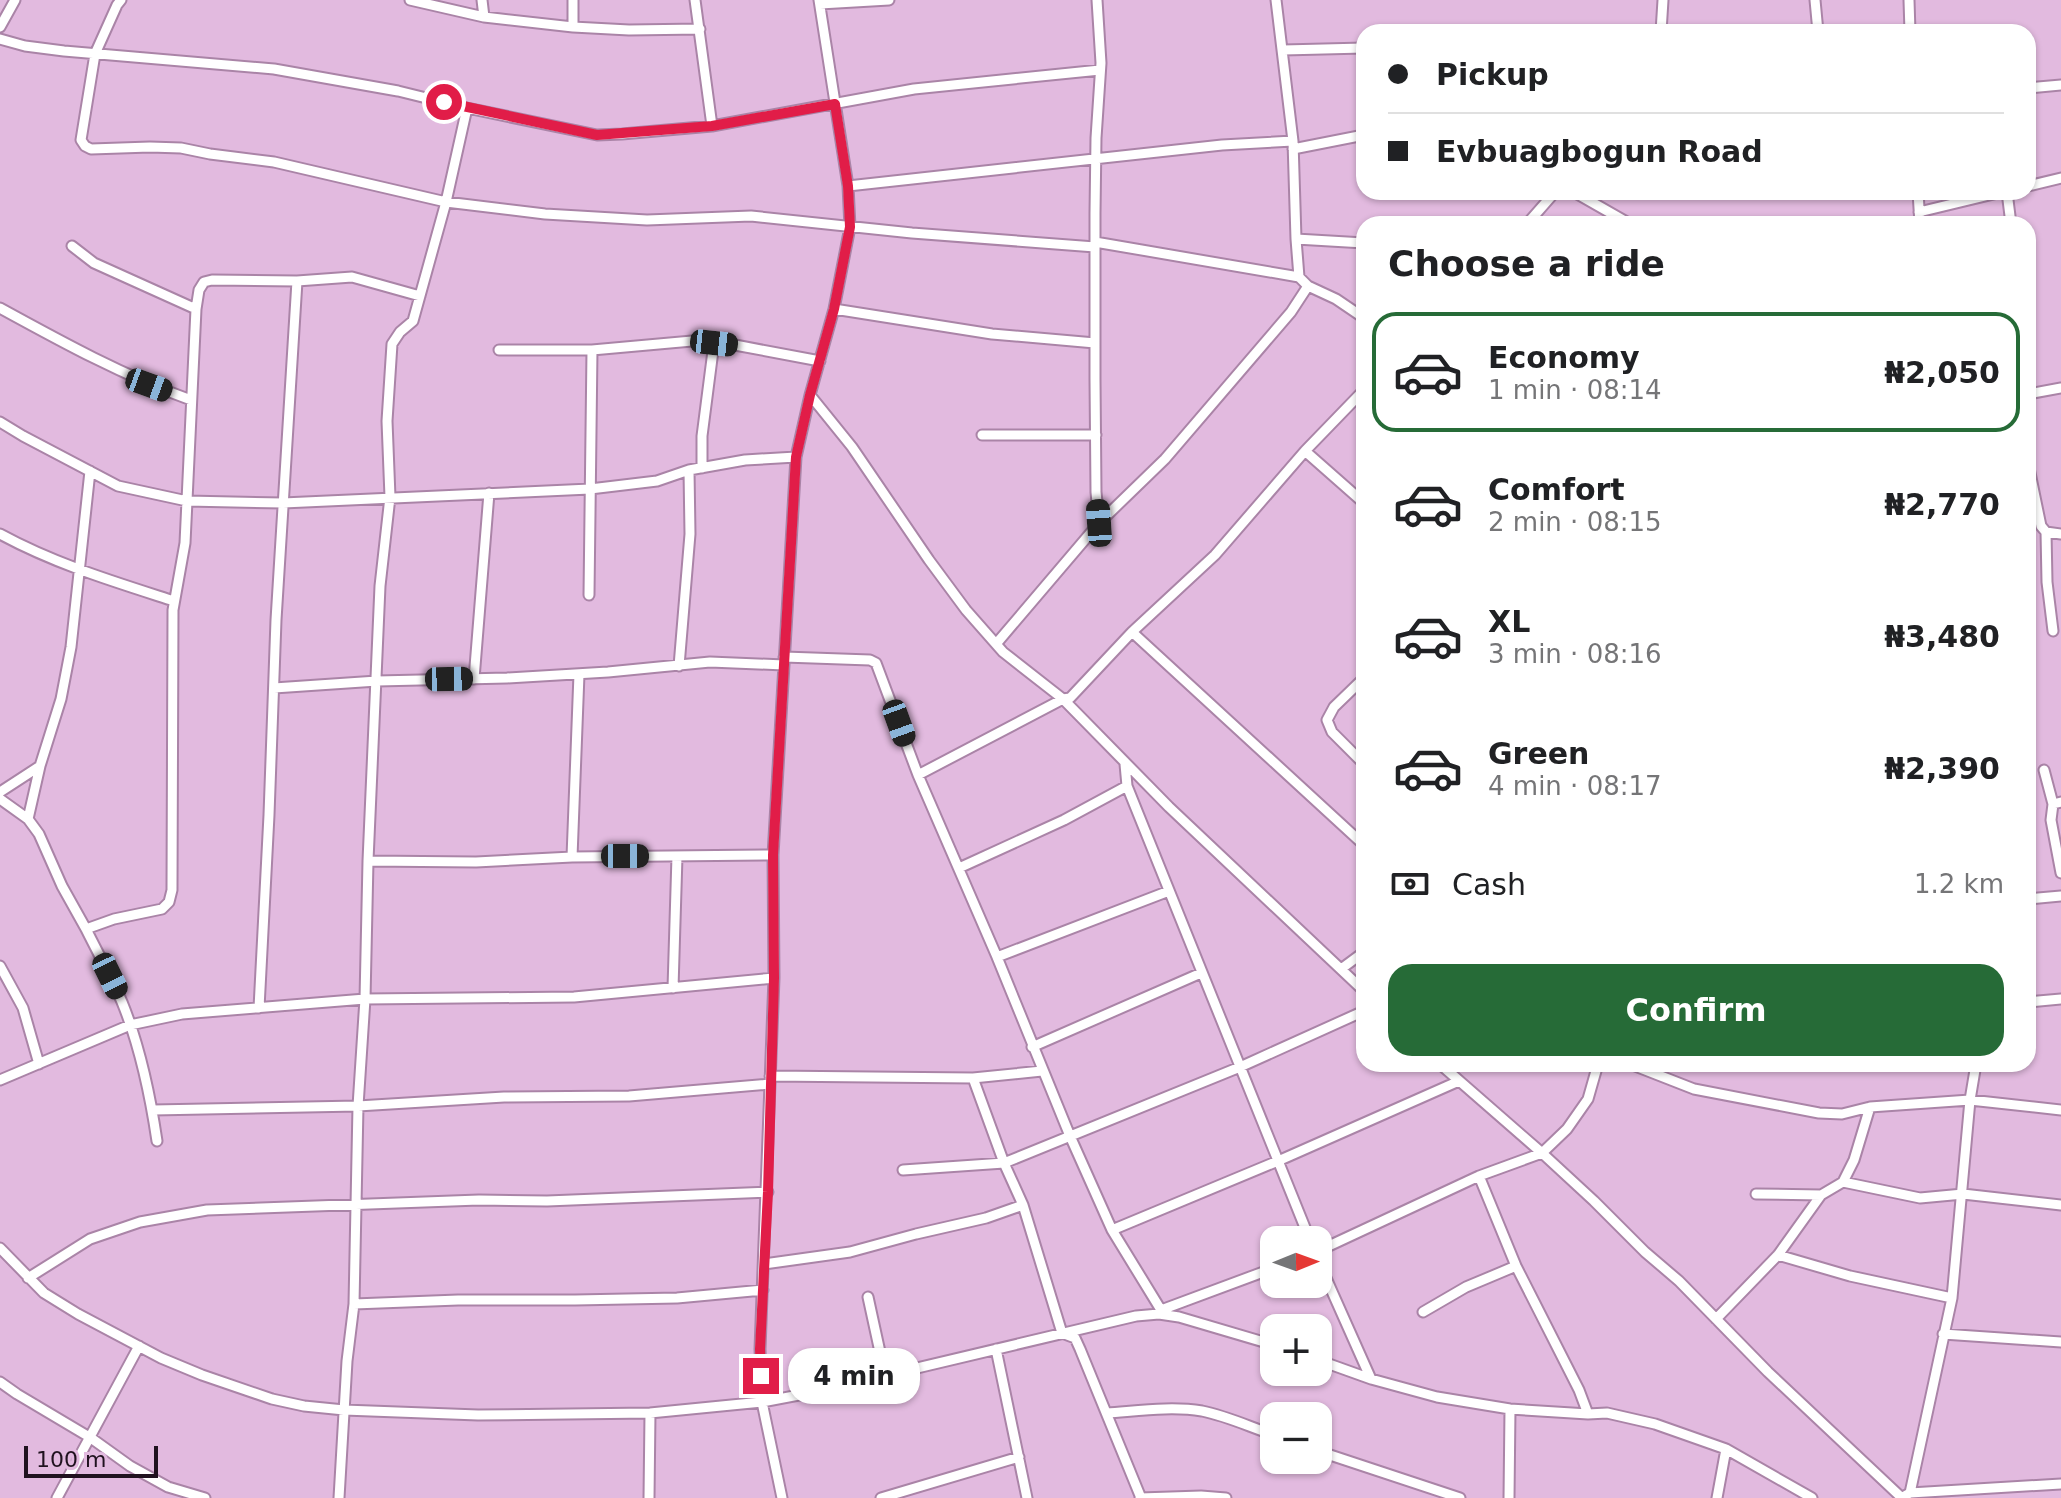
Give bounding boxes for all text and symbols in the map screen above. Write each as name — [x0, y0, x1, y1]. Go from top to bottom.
text: Pickup — [1436, 57, 1549, 92]
route start — [426, 84, 462, 120]
text: Evbuagbogun Road — [1436, 134, 1763, 169]
text: Choose a ride — [1388, 243, 1665, 284]
car — [689, 329, 739, 357]
icon: car — [1392, 336, 1464, 408]
text: Economy — [1488, 340, 1640, 375]
text: ₦2,050 — [1884, 355, 2000, 390]
car — [122, 366, 176, 404]
text: 1 min · 08:14 — [1488, 375, 1662, 405]
icon: car — [1392, 468, 1464, 540]
text: Comfort — [1488, 472, 1625, 507]
text: ₦2,770 — [1884, 487, 2000, 522]
car — [1085, 498, 1113, 548]
text: 2 min · 08:15 — [1488, 507, 1662, 537]
icon: car — [1392, 600, 1464, 672]
text: XL — [1488, 604, 1530, 639]
text: ₦3,480 — [1884, 619, 2000, 654]
text: 3 min · 08:16 — [1488, 639, 1662, 669]
car — [425, 667, 473, 691]
car — [880, 696, 918, 750]
icon: car — [1392, 732, 1464, 804]
text: Green — [1488, 736, 1589, 771]
text: ₦2,390 — [1884, 751, 2000, 786]
text: 4 min · 08:17 — [1488, 771, 1662, 801]
car — [601, 844, 649, 868]
icon: cash — [1388, 862, 1432, 906]
text: Cash — [1452, 867, 1526, 902]
text: 1.2 km — [1914, 869, 2004, 899]
car — [89, 949, 131, 1003]
button: Confirm — [1388, 964, 2004, 1056]
north arrow — [1260, 1226, 1332, 1298]
map controls — [1260, 1226, 1332, 1474]
button: + — [1260, 1314, 1332, 1386]
callout: 4 min — [789, 1348, 921, 1404]
route end — [743, 1358, 779, 1394]
text: 4 min — [813, 1361, 895, 1391]
button: − — [1260, 1402, 1332, 1474]
scale bar — [24, 1442, 158, 1478]
text: 100 m — [36, 1447, 106, 1472]

